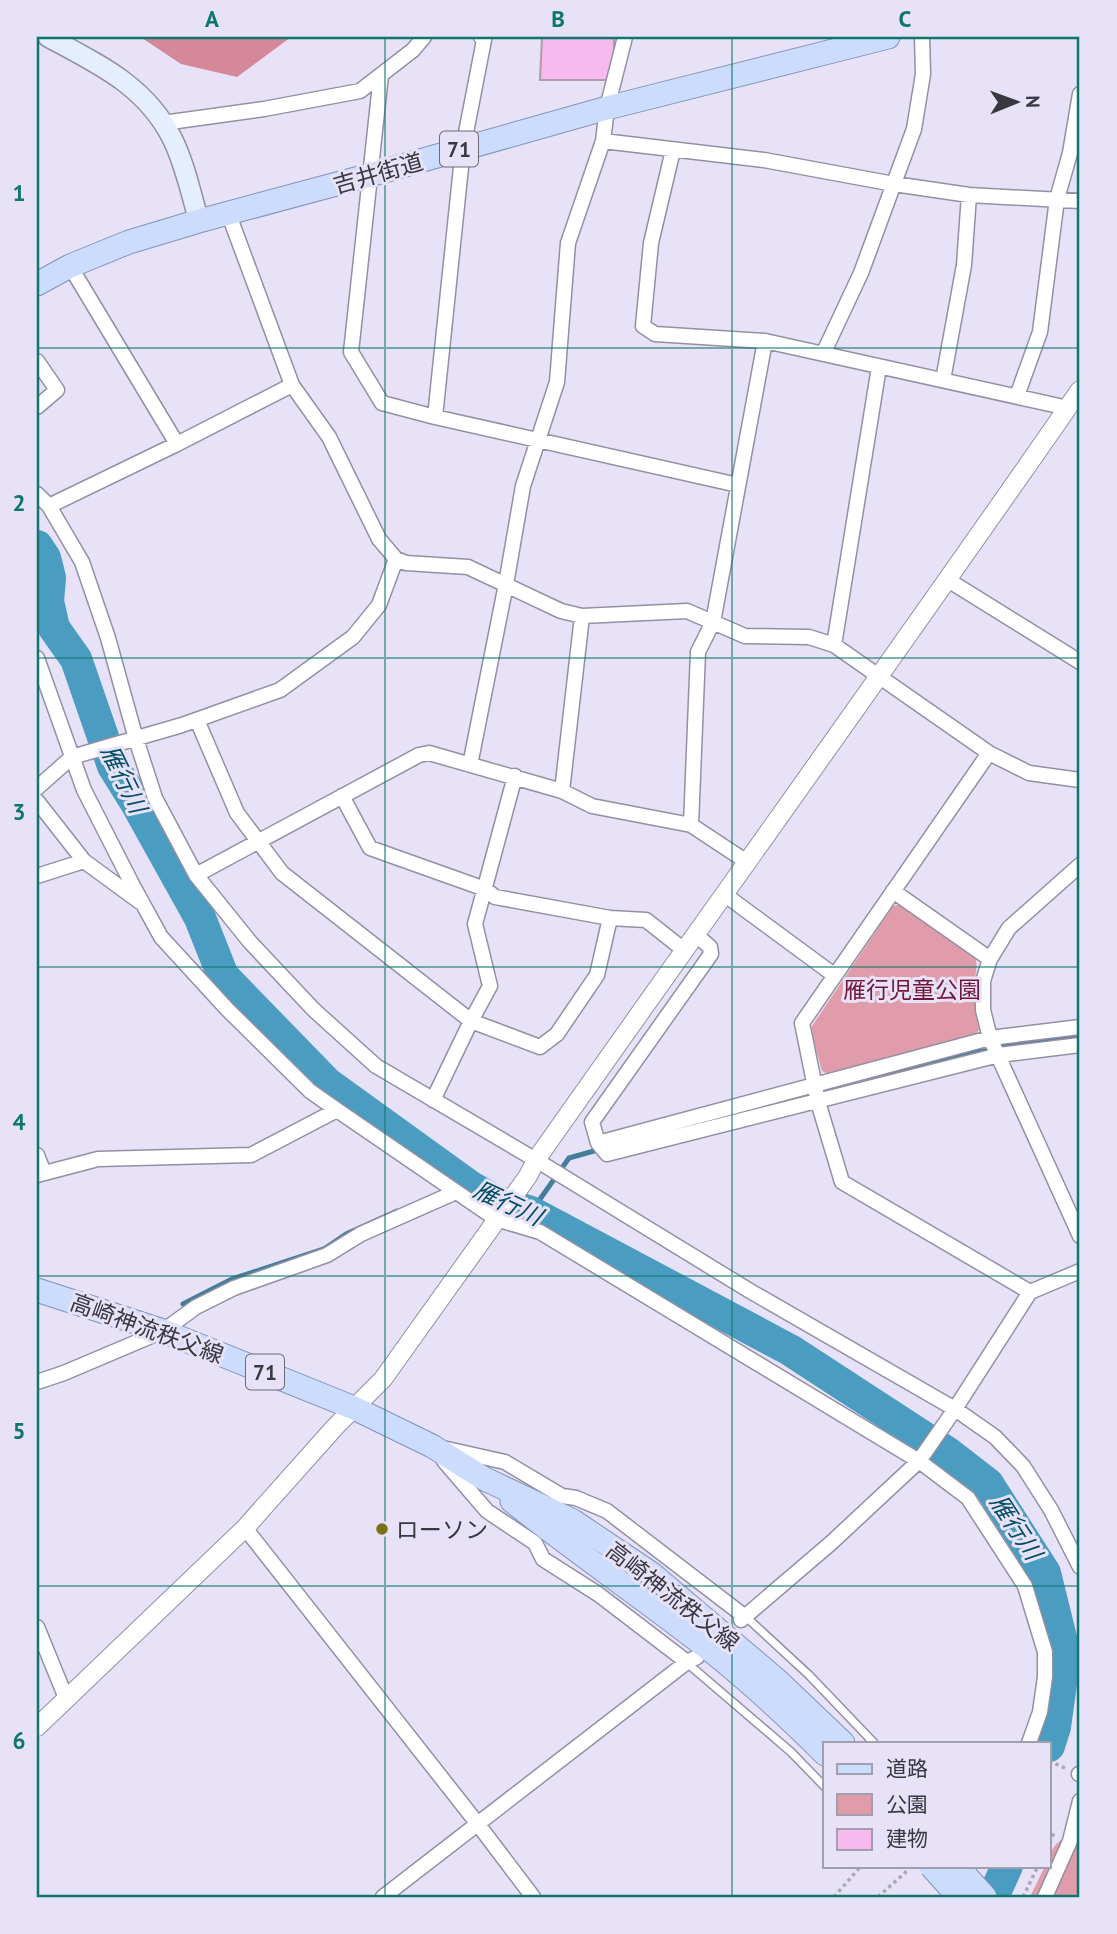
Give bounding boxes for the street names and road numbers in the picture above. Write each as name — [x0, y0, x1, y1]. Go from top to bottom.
road number: 71 — [440, 132, 478, 166]
street label: 吉井街道 — [330, 146, 426, 200]
street label: 高崎神流秩父線 — [66, 1287, 228, 1369]
road number: 71 — [246, 1354, 284, 1390]
street label: 高崎神流秩父線 — [601, 1535, 745, 1657]

